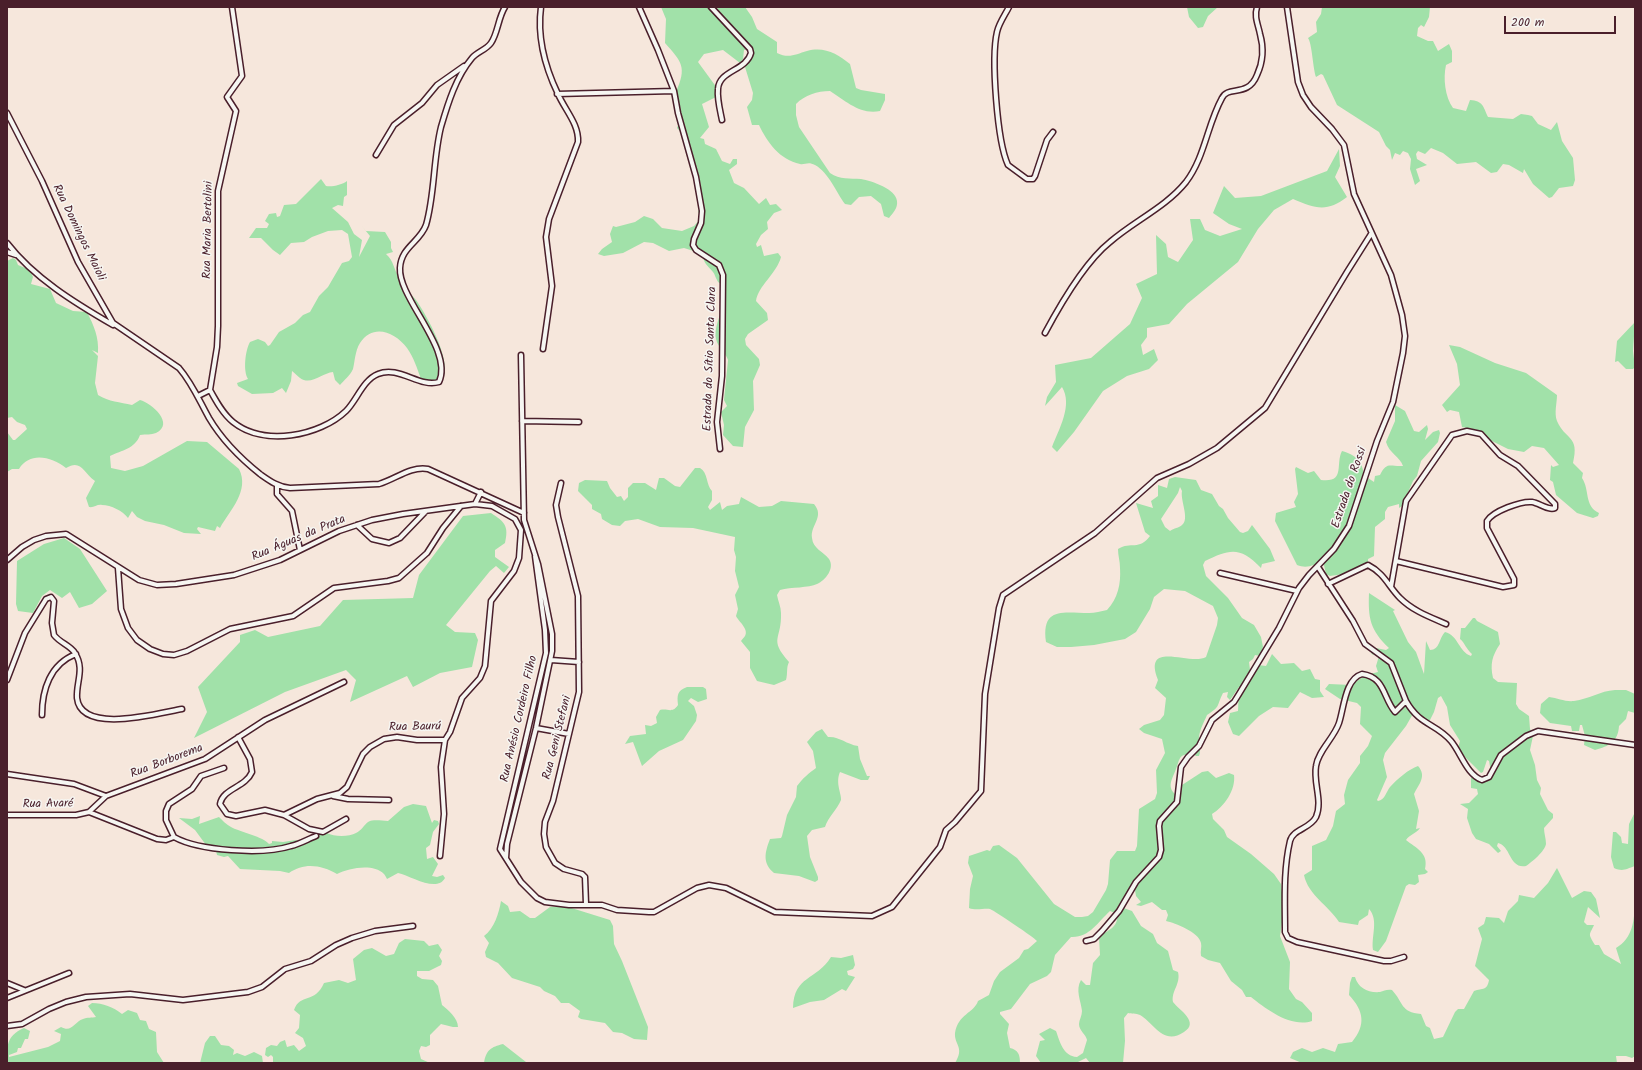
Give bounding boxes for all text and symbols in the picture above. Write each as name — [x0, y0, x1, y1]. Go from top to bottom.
scale bar — [1506, 8, 1618, 34]
text: 200 m — [1511, 13, 1544, 32]
street label: Rua Maria Bertolini — [201, 181, 217, 279]
street label: Rua Domingos Maioli — [48, 182, 108, 284]
street label: Estrada do Sítio Santa Clara — [701, 286, 721, 432]
street label: Estrada do Rossi — [1329, 446, 1371, 530]
street label: Rua Águas da Prata — [250, 513, 348, 565]
street label: Rua Anésio Cordeiro Filho — [498, 654, 542, 784]
street label: Rua Geni Stefani — [541, 695, 575, 781]
street label: Rua Baurú — [389, 720, 441, 736]
street label: Rua Borborema — [129, 742, 205, 782]
street label: Rua Avaré — [23, 797, 73, 813]

